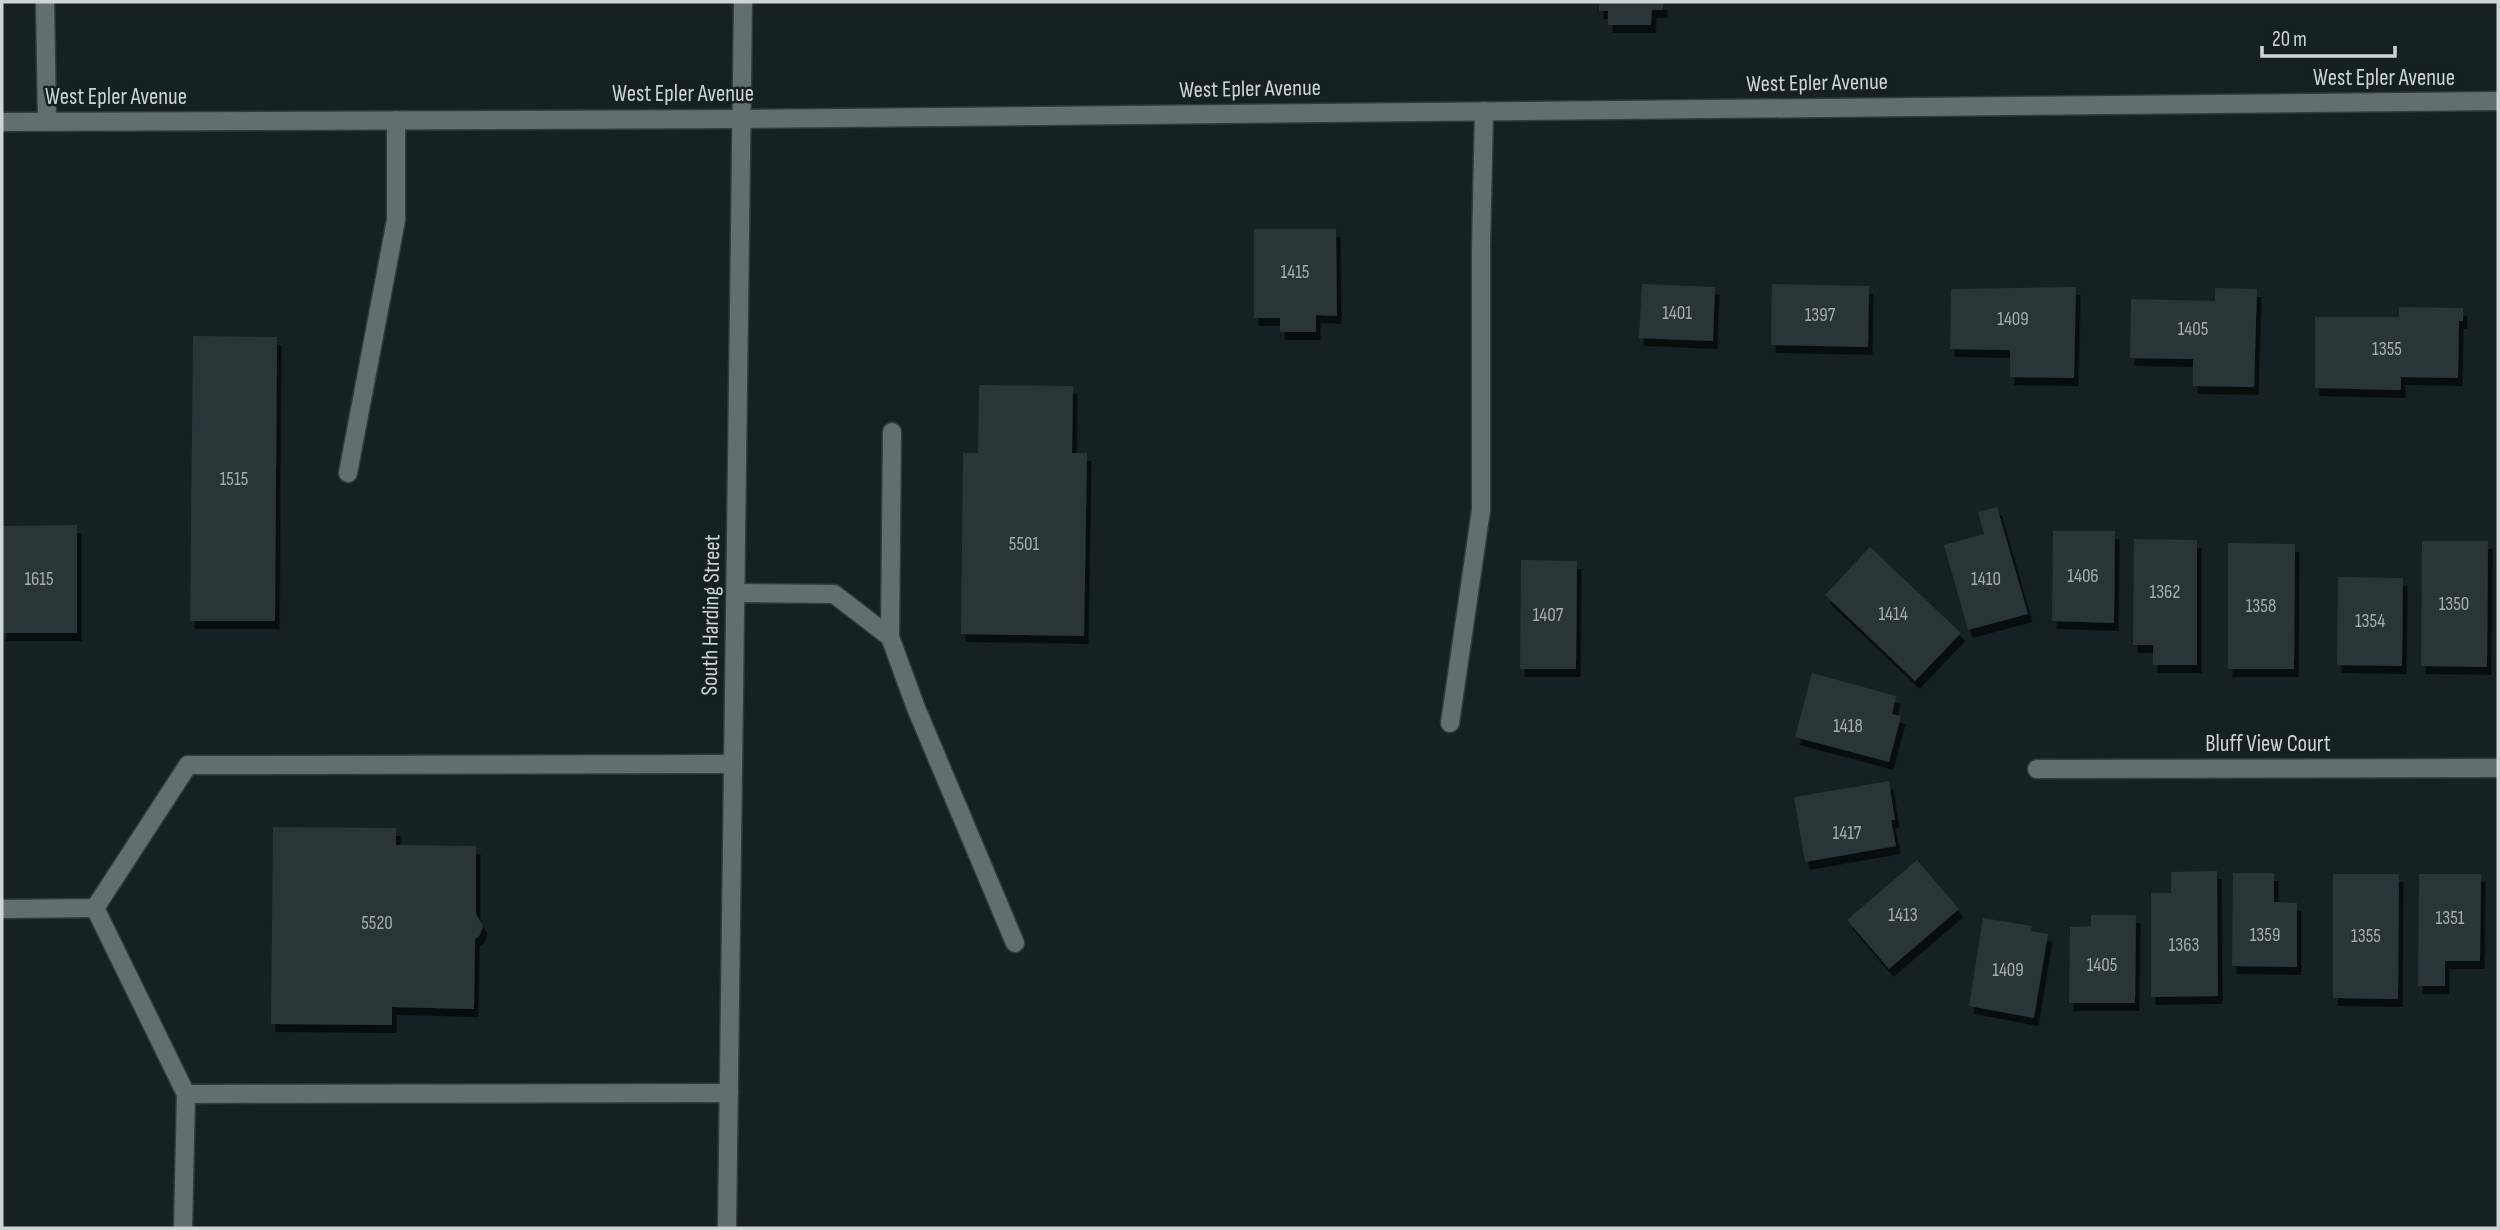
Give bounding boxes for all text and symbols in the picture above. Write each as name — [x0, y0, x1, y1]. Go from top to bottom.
scale bar — [2262, 14, 2395, 58]
text: 20 m — [2272, 27, 2307, 52]
street label: West Epler Avenue — [2313, 64, 2455, 92]
street label: West Epler Avenue — [1746, 68, 1888, 98]
street label: West Epler Avenue — [1179, 74, 1321, 104]
street label: West Epler Avenue — [612, 80, 754, 108]
street label: West Epler Avenue — [45, 83, 187, 111]
house number: 1415 — [1281, 261, 1309, 284]
house number: 1401 — [1662, 302, 1692, 325]
house number: 1397 — [1805, 304, 1836, 327]
house number: 1409 — [1997, 308, 2029, 331]
house number: 1405 — [2178, 318, 2208, 341]
house number: 1355 — [2372, 338, 2402, 361]
house number: 1515 — [220, 468, 248, 491]
house number: 5501 — [1009, 533, 1040, 556]
street label: South Harding Street — [696, 534, 726, 696]
house number: 1406 — [2067, 565, 2099, 588]
house number: 1615 — [24, 568, 54, 591]
house number: 1410 — [1971, 568, 2001, 591]
house number: 1362 — [2150, 581, 2180, 604]
house number: 1350 — [2439, 593, 2469, 616]
house number: 1358 — [2246, 595, 2276, 618]
house number: 1414 — [1878, 603, 1908, 626]
house number: 1407 — [1533, 604, 1564, 627]
house number: 1354 — [2355, 610, 2385, 633]
house number: 1418 — [1833, 715, 1863, 738]
street label: Bluff View Court — [2205, 730, 2331, 758]
house number: 1417 — [1833, 822, 1862, 845]
house number: 1413 — [1888, 904, 1918, 927]
house number: 1351 — [2436, 907, 2465, 930]
house number: 5520 — [361, 912, 393, 935]
house number: 1359 — [2250, 924, 2280, 947]
house number: 1355 — [2351, 925, 2381, 948]
house number: 1363 — [2169, 934, 2199, 957]
house number: 1405 — [2087, 954, 2117, 977]
house number: 1409 — [1992, 959, 2024, 982]

